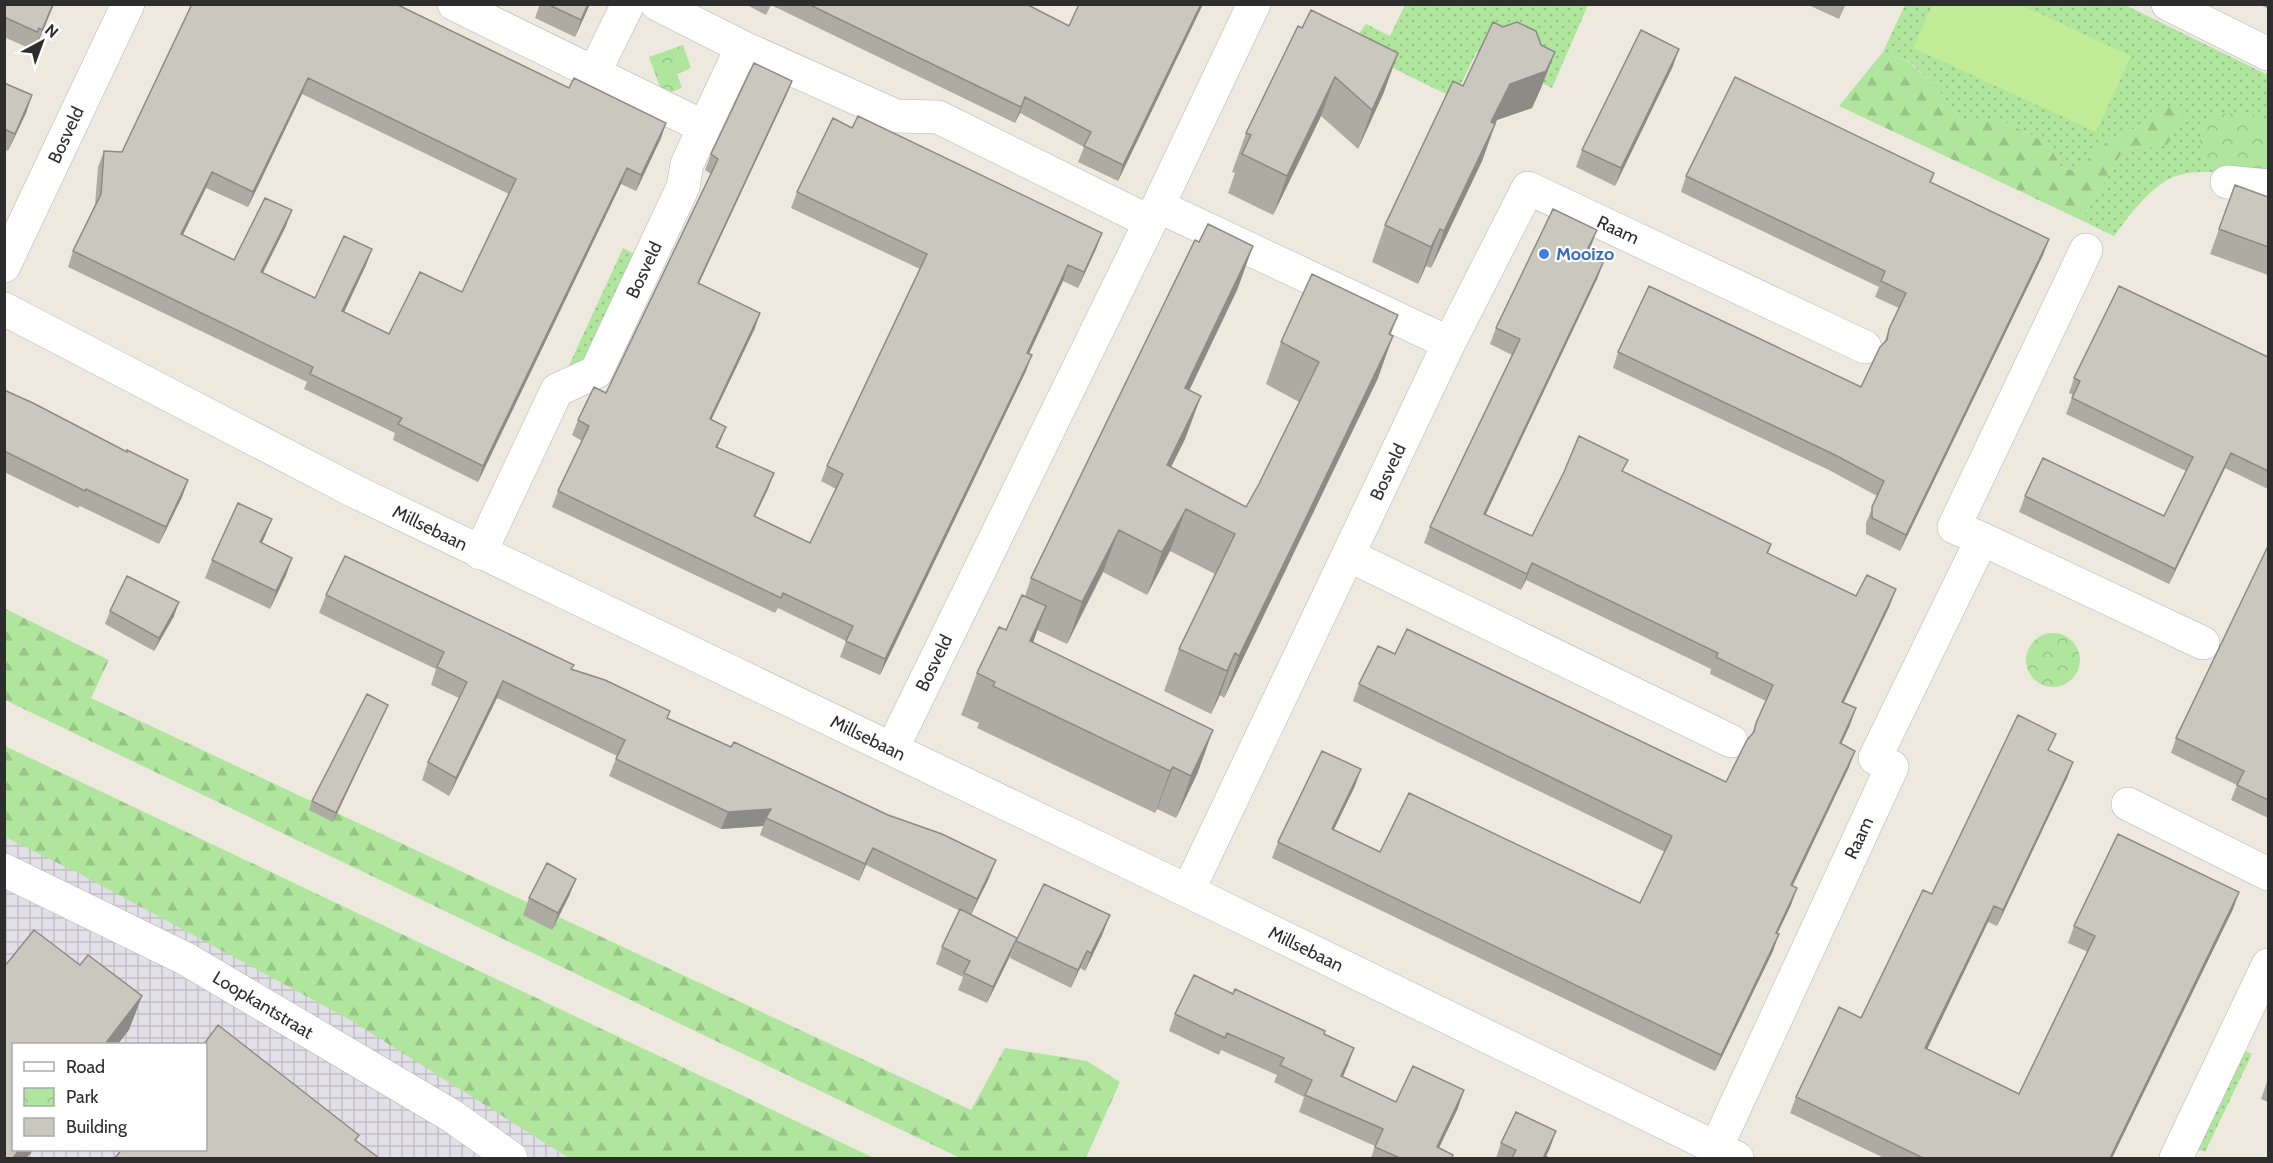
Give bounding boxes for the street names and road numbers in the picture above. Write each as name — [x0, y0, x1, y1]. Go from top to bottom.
street label: Bosveld — [43, 103, 89, 167]
street label: Raam — [1593, 211, 1643, 249]
street label: Bosveld — [621, 238, 667, 302]
street label: Bosveld — [1365, 440, 1411, 504]
street label: Millsebaan — [389, 500, 471, 556]
street label: Bosveld — [911, 631, 957, 695]
street label: Millsebaan — [827, 710, 909, 766]
street label: Raam — [1840, 813, 1878, 863]
street label: Millsebaan — [1265, 921, 1347, 977]
street label: Loopkantstraat — [209, 966, 317, 1044]

